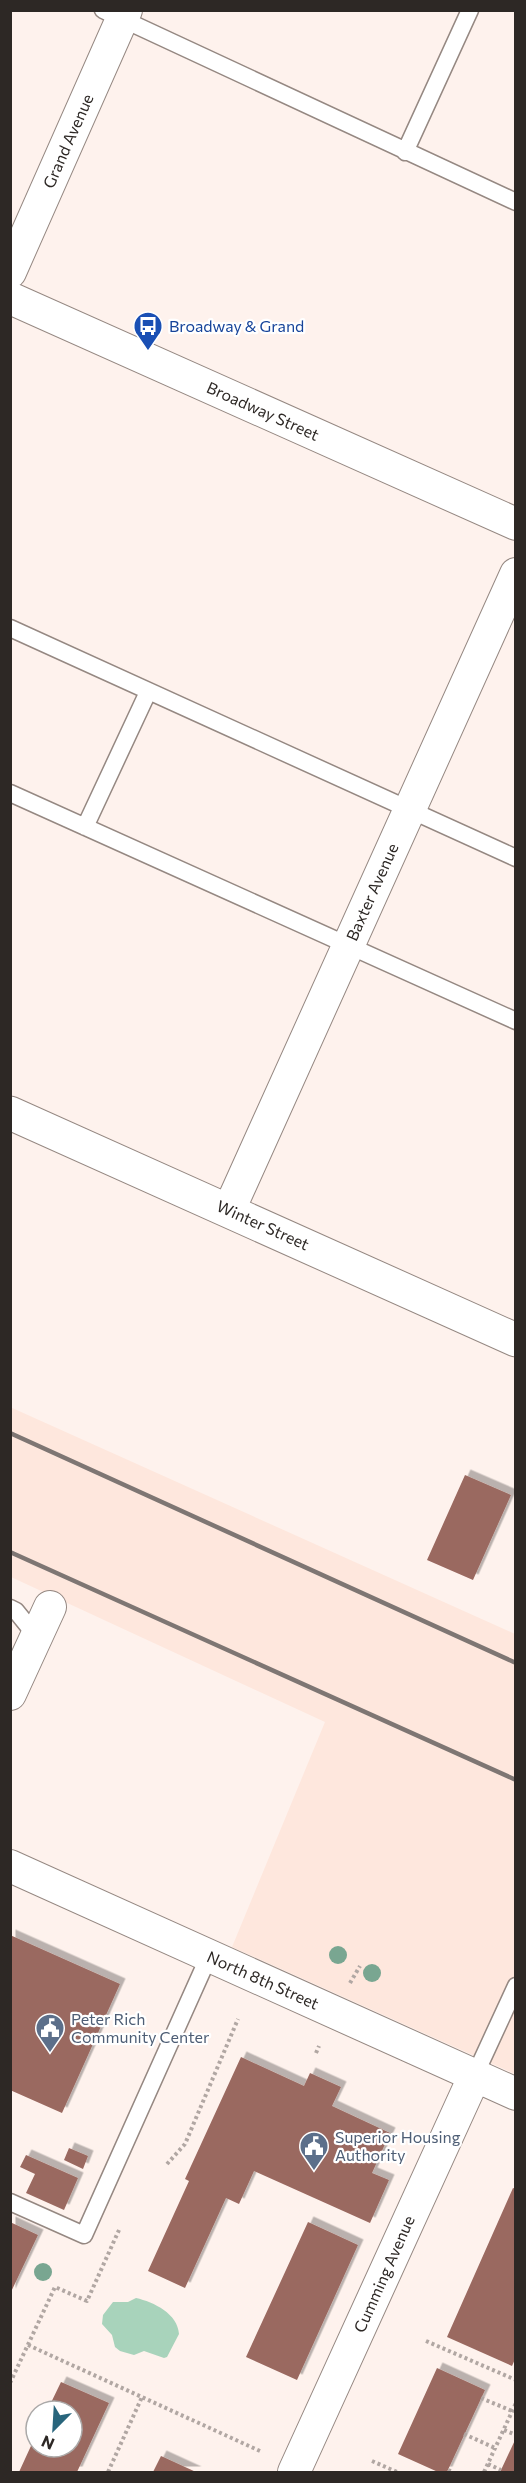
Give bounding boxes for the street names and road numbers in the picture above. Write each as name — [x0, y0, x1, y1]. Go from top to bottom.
street label: Grand Avenue — [38, 91, 97, 191]
street label: Broadway Street — [204, 377, 323, 444]
street label: Baxter Avenue — [342, 840, 402, 944]
street label: Winter Street — [214, 1196, 313, 1254]
street label: North 8th Street — [204, 1946, 323, 2013]
street label: Cumming Avenue — [349, 2212, 418, 2335]

